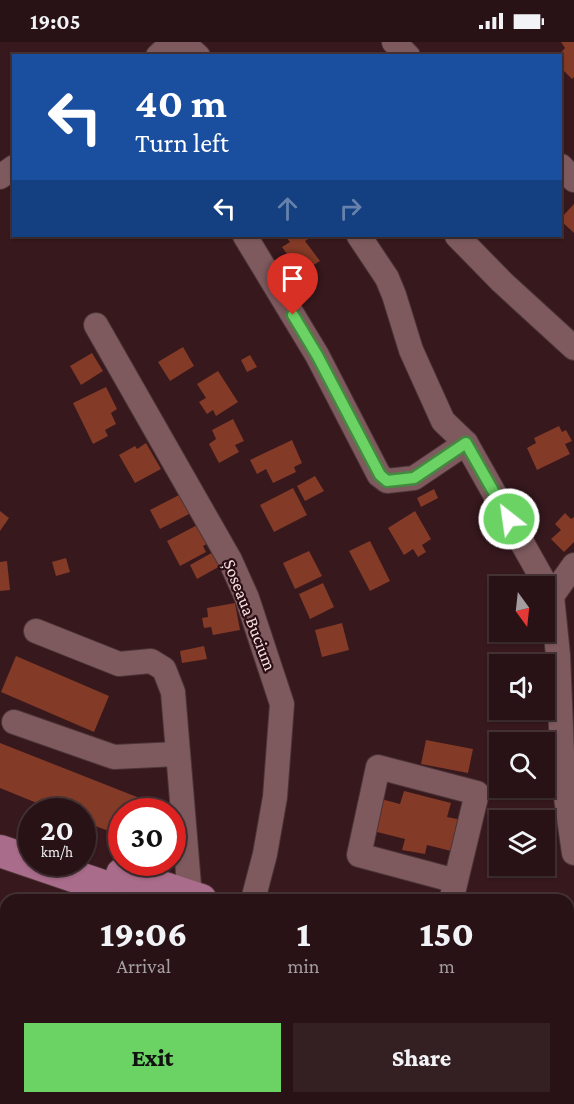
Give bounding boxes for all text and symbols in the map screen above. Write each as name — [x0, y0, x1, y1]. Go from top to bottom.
text: 19:05 — [30, 9, 81, 34]
icon: left — [36, 78, 114, 156]
text: 40 m — [135, 79, 227, 126]
text: Turn left — [135, 128, 229, 158]
icon: left — [208, 192, 241, 225]
icon: ahead — [271, 192, 304, 225]
icon: right — [334, 192, 367, 225]
pin — [267, 253, 318, 315]
icon: arrive — [276, 262, 309, 295]
position arrow — [477, 487, 541, 551]
street label: Șoseaua Bucium — [218, 557, 281, 675]
north arrow — [489, 576, 555, 642]
map controls — [489, 576, 555, 876]
button: sound — [489, 654, 555, 720]
button: search — [489, 732, 555, 798]
speed limit sign: 30 — [108, 798, 186, 876]
button: layers — [489, 810, 555, 876]
text: 20 — [40, 813, 74, 846]
text: km/h — [41, 844, 73, 860]
text: 19:06 — [100, 914, 188, 954]
text: 1 — [296, 914, 311, 954]
text: 150 — [420, 914, 474, 954]
text: Arrival — [117, 955, 171, 977]
text: min — [287, 955, 320, 977]
text: m — [439, 955, 455, 977]
button: Exit — [24, 1023, 281, 1092]
button: Share — [293, 1023, 550, 1092]

